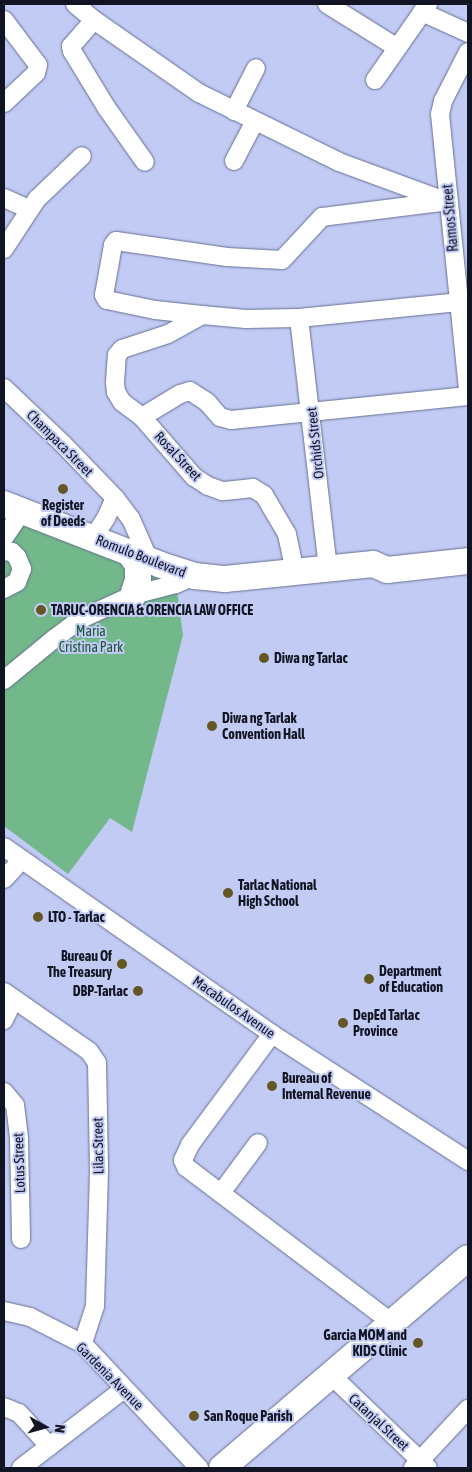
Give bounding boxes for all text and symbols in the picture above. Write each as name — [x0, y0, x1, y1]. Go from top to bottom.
street label: Ramos Street — [439, 184, 461, 252]
street label: Champaca Street — [23, 406, 97, 480]
street label: Orchids Street — [303, 406, 327, 480]
street label: Rosal Street — [151, 428, 205, 484]
marker: Register of Deeds — [57, 483, 69, 495]
place label: Register of Deeds — [41, 497, 85, 530]
street label: Romulo Boulevard — [94, 531, 188, 581]
place label: TARUC-ORENCIA & ORENCIA LAW OFFICE — [51, 602, 253, 618]
marker: TARUC-ORENCIA & ORENCIA LAW OFFICE — [35, 604, 47, 616]
park label: Maria Cristina Park — [59, 623, 123, 656]
place label: Diwa ng Tarlac — [274, 650, 348, 666]
marker: Diwa ng Tarlac — [258, 652, 270, 664]
place label: Diwa ng Tarlak Convention Hall — [222, 710, 305, 742]
marker: Diwa ng Tarlak Convention Hall — [206, 720, 218, 732]
place label: Tarlac National High School — [238, 877, 317, 910]
marker: Tarlac National High School — [222, 887, 234, 899]
place label: LTO - Tarlac — [48, 909, 105, 925]
marker: LTO - Tarlac — [32, 911, 44, 923]
place label: Bureau Of The Treasury — [47, 948, 112, 980]
marker: Bureau Of The Treasury — [116, 958, 128, 970]
place label: Department of Education — [379, 963, 443, 996]
street label: Macabulos Avenue — [190, 972, 278, 1042]
marker: Department of Education — [363, 973, 375, 985]
place label: DBP-Tarlac — [73, 983, 128, 999]
marker: DBP-Tarlac — [132, 985, 144, 997]
place label: DepEd Tarlac Province — [353, 1007, 420, 1040]
marker: DepEd Tarlac Province — [337, 1017, 349, 1029]
place label: Bureau of Internal Revenue — [282, 1070, 371, 1102]
marker: Bureau of Internal Revenue — [266, 1080, 278, 1092]
street label: Lilac Street — [89, 1118, 107, 1174]
street label: Lotus Street — [10, 1133, 28, 1193]
place label: Garcia MOM and KIDS Clinic — [323, 1327, 407, 1360]
marker: Garcia MOM and KIDS Clinic — [411, 1336, 425, 1350]
street label: Gardenia Avenue — [73, 1339, 147, 1413]
street label: Catanjal Street — [345, 1390, 413, 1454]
north arrow — [20, 1402, 70, 1452]
place label: San Roque Parish — [204, 1408, 293, 1424]
marker: San Roque Parish — [188, 1410, 200, 1422]
text: N — [51, 1424, 68, 1434]

